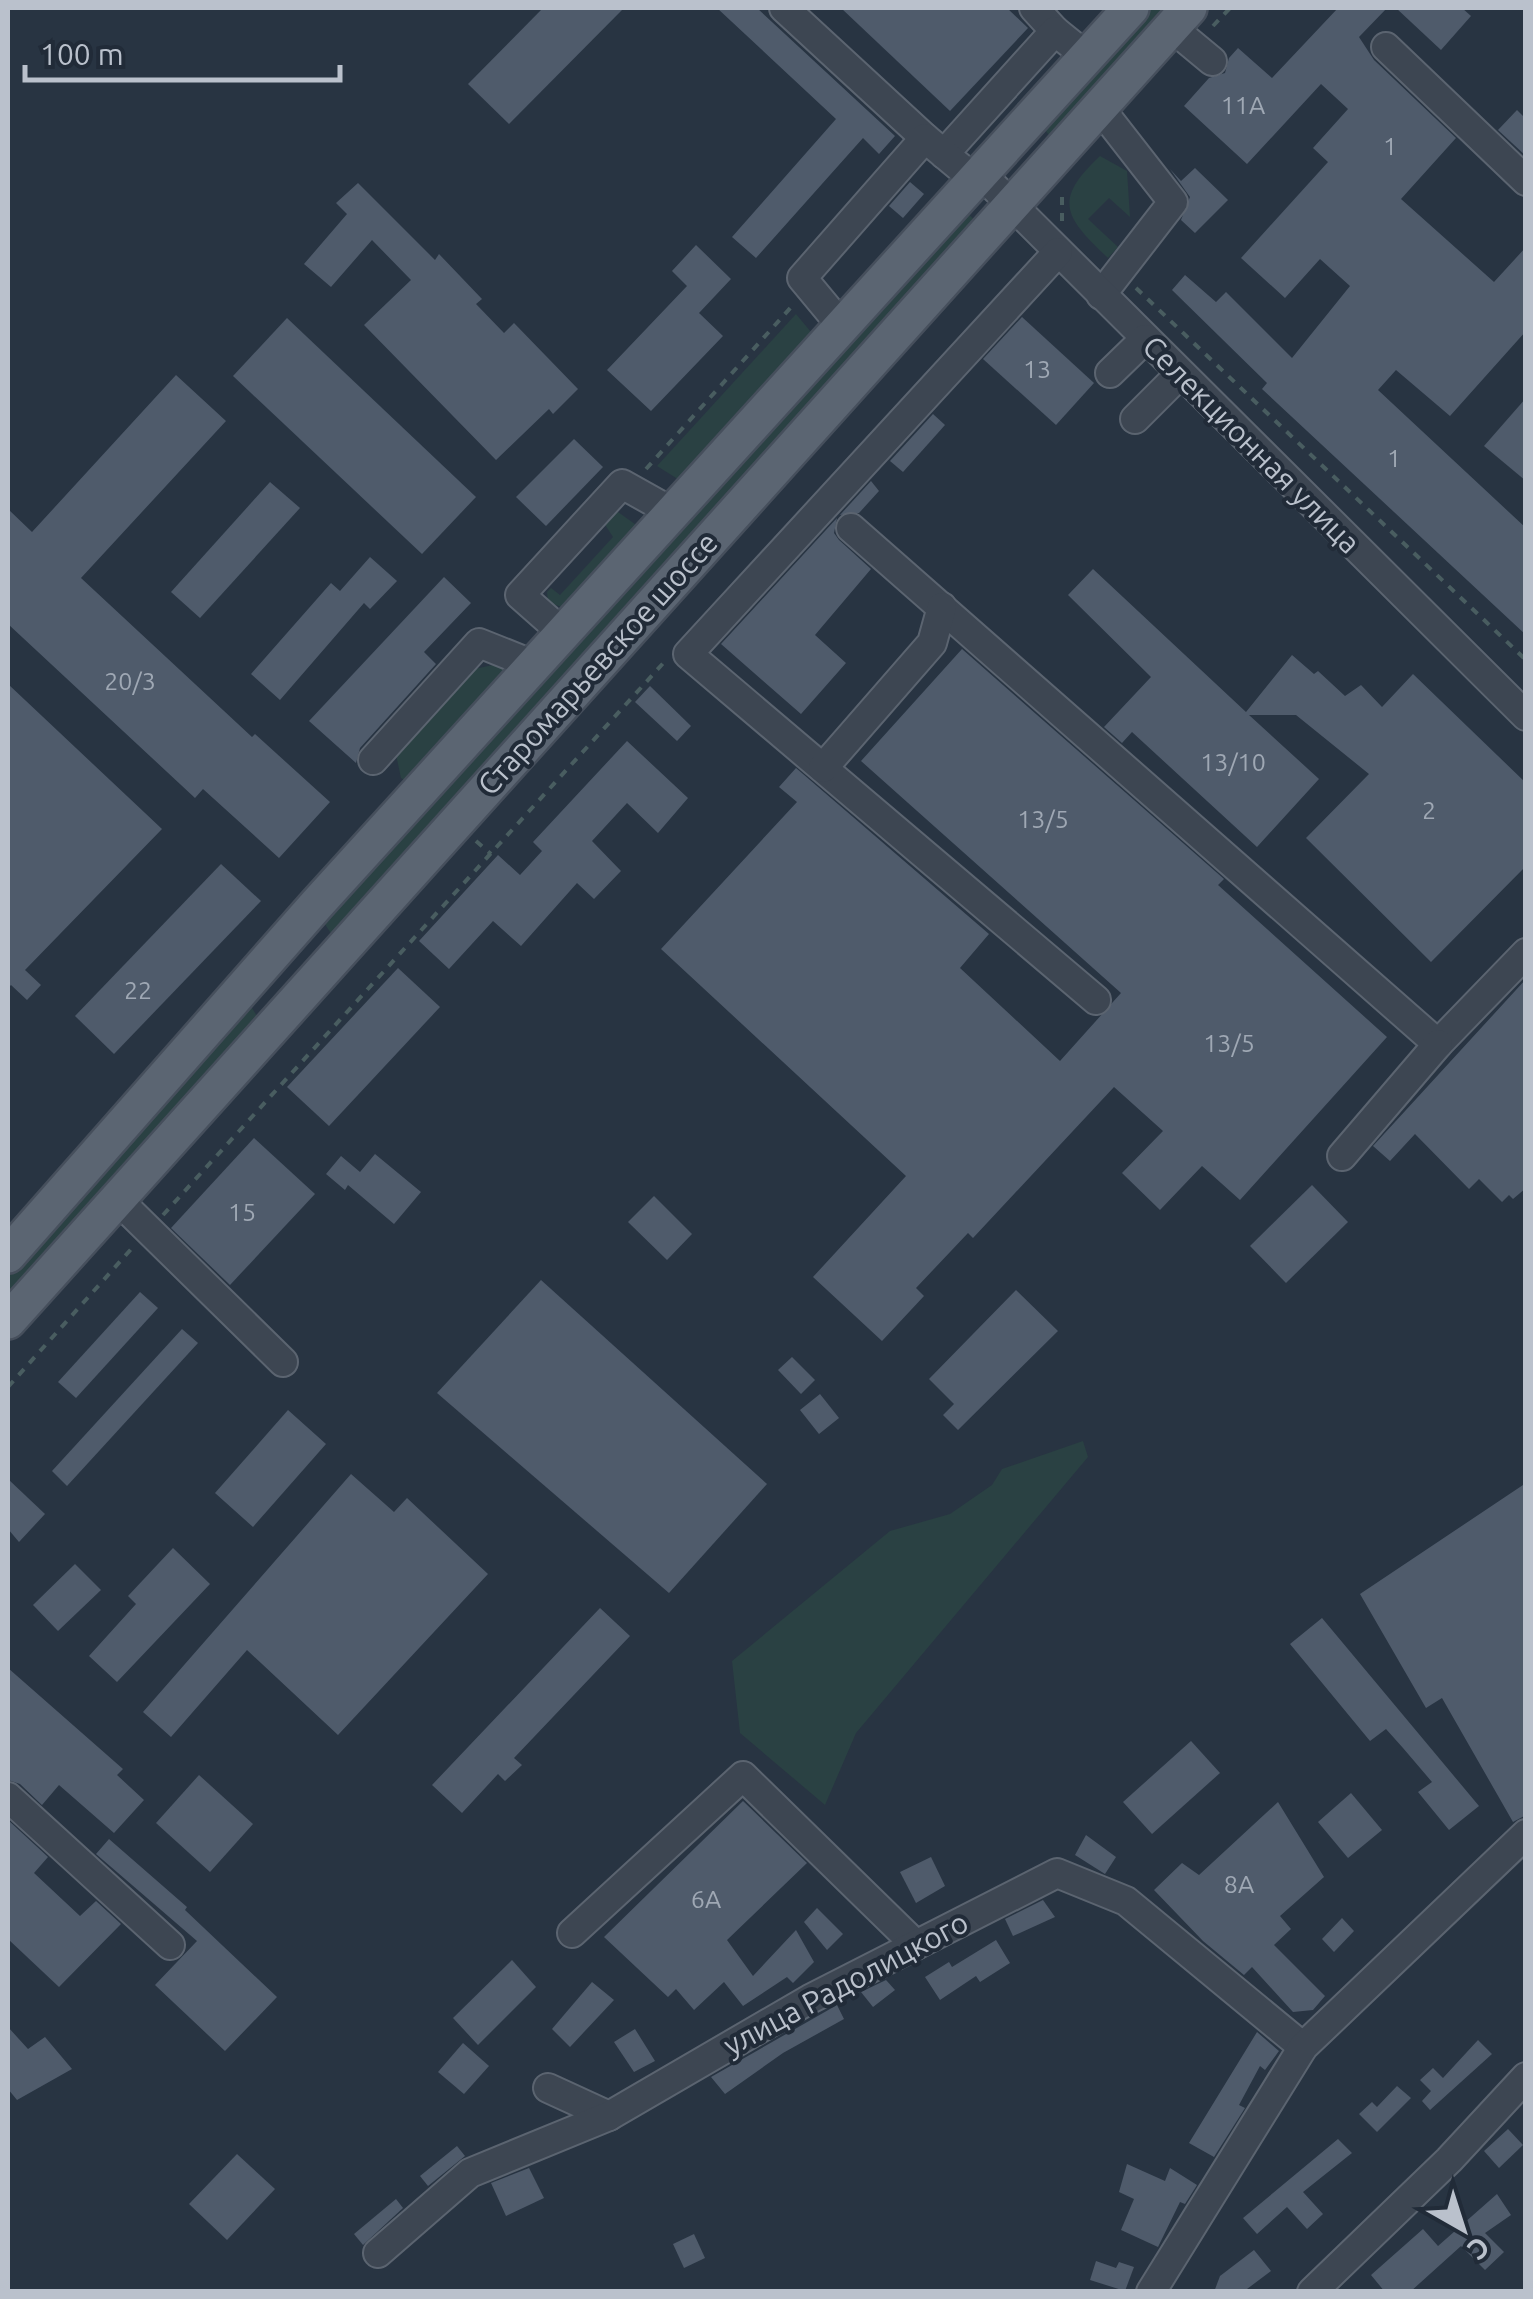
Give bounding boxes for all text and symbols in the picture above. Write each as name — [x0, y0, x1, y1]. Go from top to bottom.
scale bar — [25, 20, 340, 82]
text: 100 m — [40, 37, 124, 71]
house number: 11А — [1221, 91, 1265, 119]
house number: 1 — [1383, 132, 1397, 160]
street label: Селекционная улица — [1136, 329, 1367, 560]
house number: 13 — [1023, 355, 1051, 383]
house number: 1 — [1387, 444, 1401, 472]
street label: Старомарьевское шоссе — [470, 525, 724, 801]
house number: 20/3 — [104, 667, 156, 695]
house number: 13/10 — [1200, 748, 1266, 776]
house number: 2 — [1422, 796, 1436, 824]
house number: 13/5 — [1017, 805, 1069, 833]
house number: 22 — [124, 976, 152, 1004]
house number: 13/5 — [1203, 1029, 1255, 1057]
house number: 15 — [228, 1198, 256, 1226]
house number: 8А — [1224, 1870, 1254, 1898]
house number: 6А — [691, 1885, 721, 1913]
street label: улица Радолицкого — [717, 1904, 974, 2062]
north arrow — [1413, 2179, 1513, 2279]
text: С — [1462, 2231, 1496, 2267]

